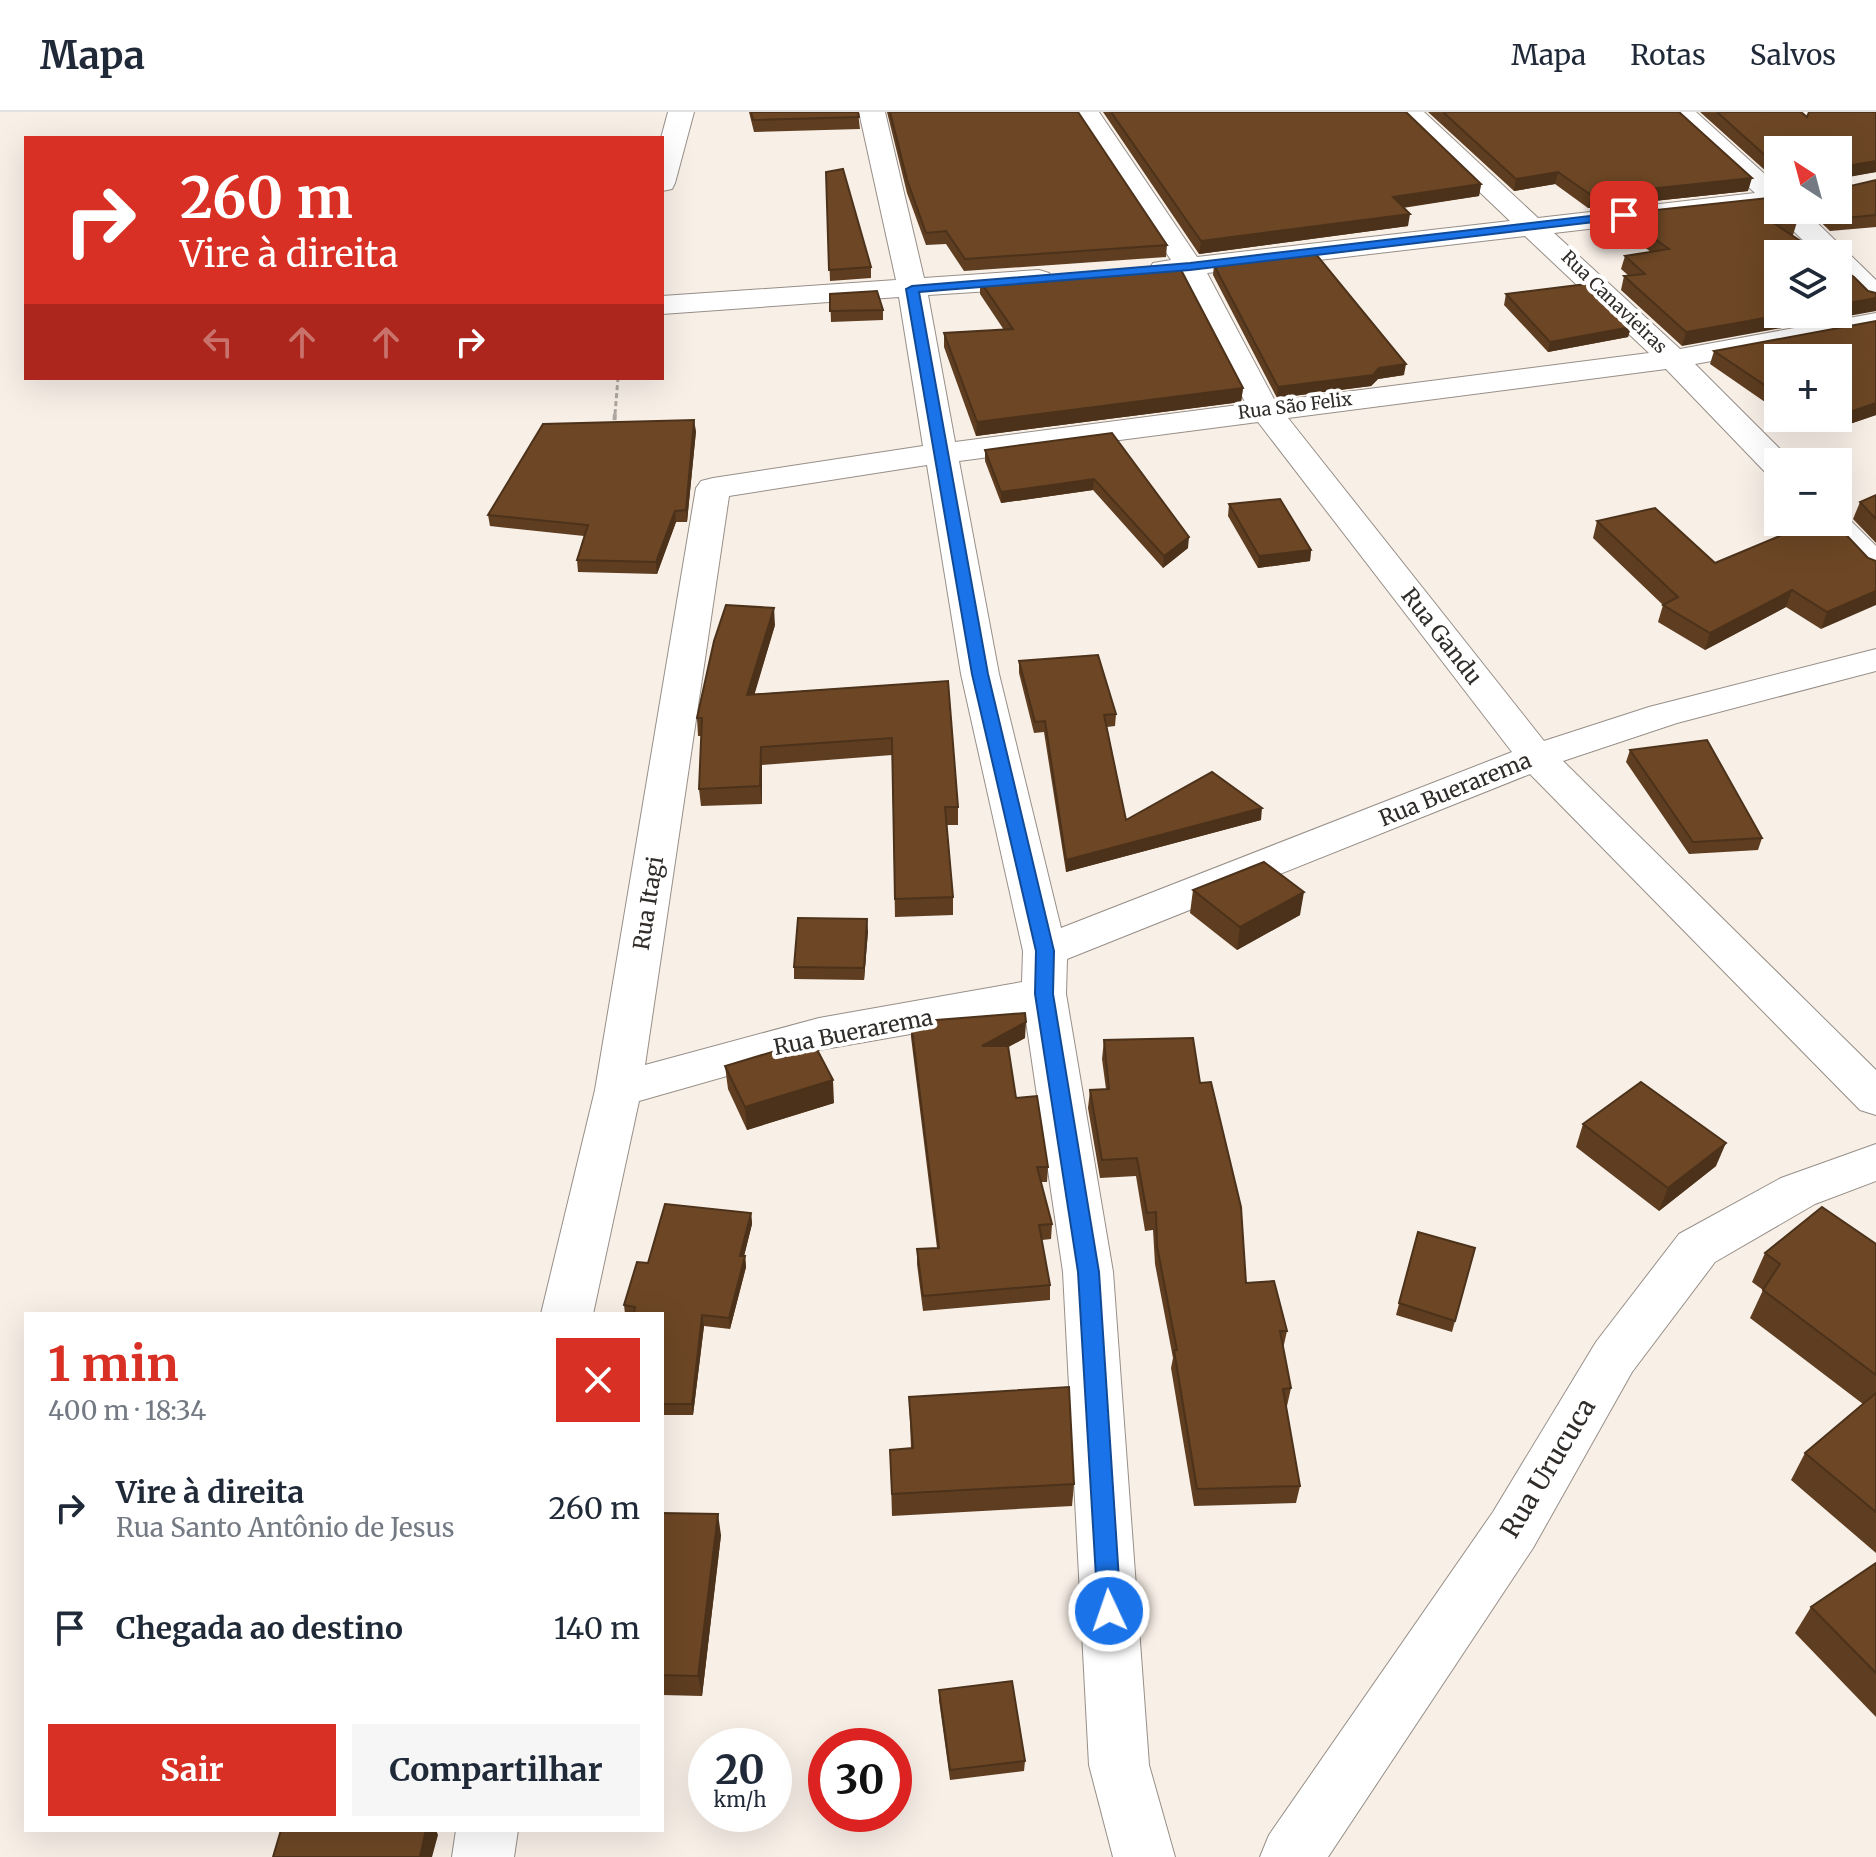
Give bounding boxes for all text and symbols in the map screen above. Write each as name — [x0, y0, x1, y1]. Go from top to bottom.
text: Mapa — [40, 32, 145, 79]
text: Mapa — [1511, 37, 1586, 73]
text: Rotas — [1630, 37, 1706, 73]
text: Salvos — [1750, 37, 1836, 73]
north arrow — [1764, 136, 1852, 224]
map controls — [1764, 136, 1852, 536]
text: 260 m — [180, 163, 353, 233]
icon: right — [48, 168, 152, 272]
pin — [1590, 181, 1658, 249]
icon: arrive — [1602, 193, 1646, 237]
text: Vire à direita — [180, 232, 398, 277]
button: layers — [1764, 240, 1852, 328]
street label: Rua Canavieiras — [1557, 245, 1672, 358]
icon: left — [196, 320, 240, 364]
icon: ahead — [280, 320, 324, 364]
icon: ahead — [364, 320, 408, 364]
icon: right — [448, 320, 492, 364]
button: + — [1764, 344, 1852, 432]
street label: Rua São Felix — [1237, 387, 1354, 424]
button: − — [1764, 448, 1852, 536]
street label: Rua Gandu — [1396, 582, 1488, 690]
street label: Rua Buerarema — [1375, 746, 1535, 832]
street label: Rua Itagi — [627, 854, 669, 952]
street label: Rua Buerarema — [771, 1003, 935, 1061]
text: 1 min — [48, 1334, 179, 1394]
button: close — [556, 1338, 640, 1422]
street label: Rua Urucuca — [1493, 1392, 1602, 1544]
text: 400 m · 18:34 — [48, 1394, 206, 1427]
text: Vire à direita — [116, 1473, 304, 1511]
icon: right — [48, 1486, 92, 1530]
text: 260 m — [549, 1489, 640, 1527]
text: Rua Santo Antônio de Jesus — [116, 1511, 454, 1544]
position arrow — [1067, 1569, 1151, 1653]
icon: arrive — [48, 1606, 92, 1650]
text: Chegada ao destino — [116, 1609, 403, 1647]
text: 140 m — [554, 1609, 640, 1647]
button: Sair — [48, 1724, 336, 1816]
button: Compartilhar — [352, 1724, 640, 1816]
speed limit sign: 30 — [808, 1728, 912, 1832]
text: 20 — [715, 1745, 765, 1795]
text: km/h — [714, 1787, 766, 1812]

